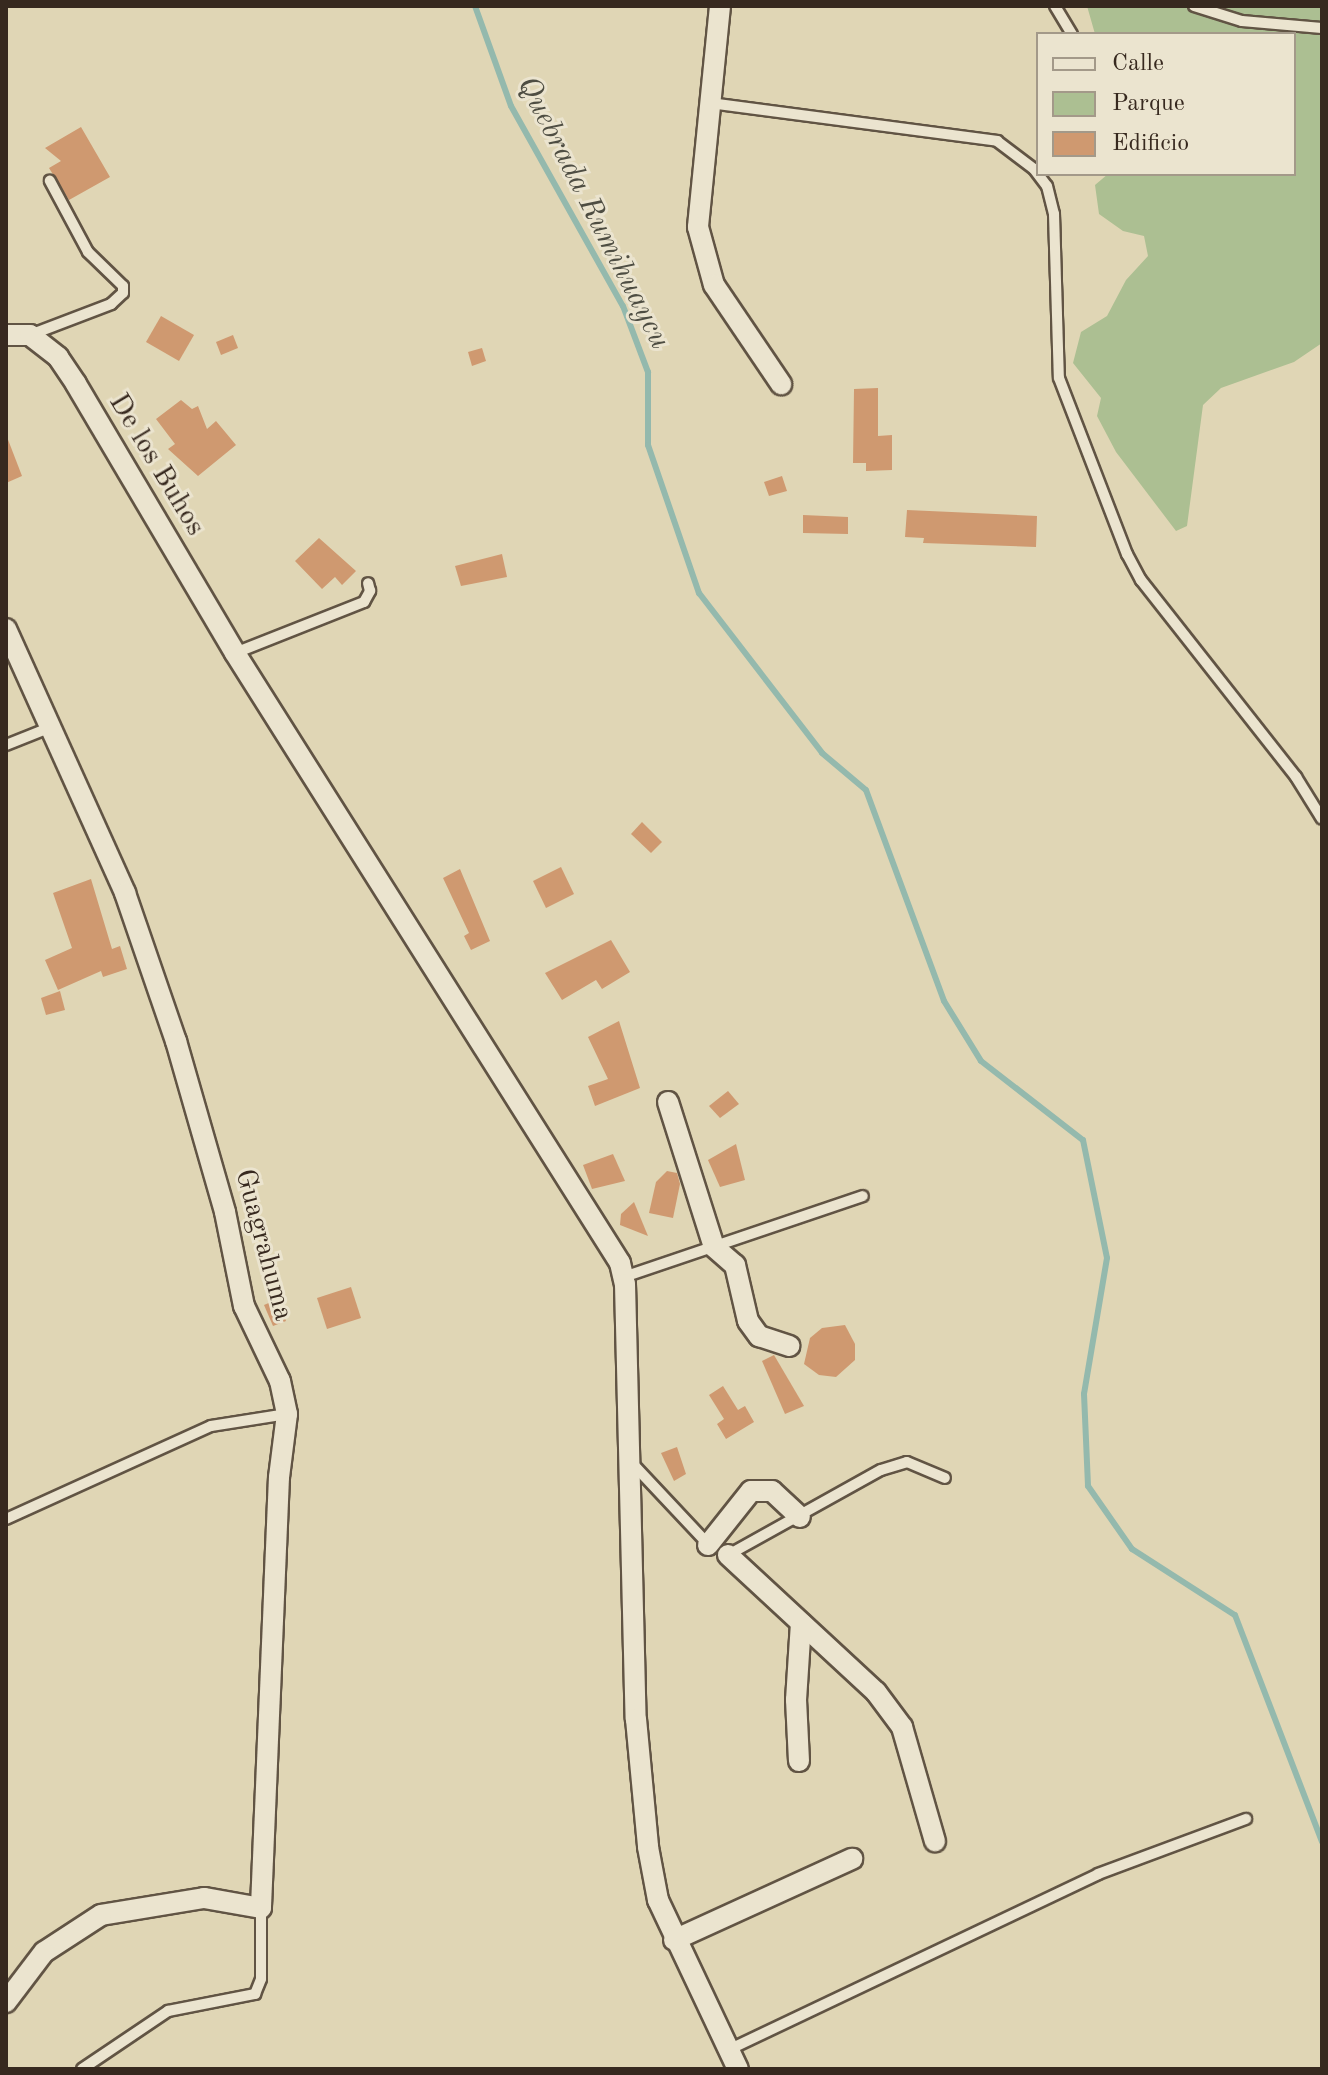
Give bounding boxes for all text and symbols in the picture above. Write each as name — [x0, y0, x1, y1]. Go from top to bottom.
legend — [1036, 32, 1296, 176]
text: Calle — [1112, 52, 1164, 76]
water label: Quebrada Rumihuaycu — [509, 71, 677, 355]
text: Parque — [1112, 92, 1185, 116]
text: Edificio — [1112, 132, 1189, 156]
street label: De los Buhos — [101, 388, 211, 542]
street label: Guagrahuma — [227, 1165, 299, 1325]

